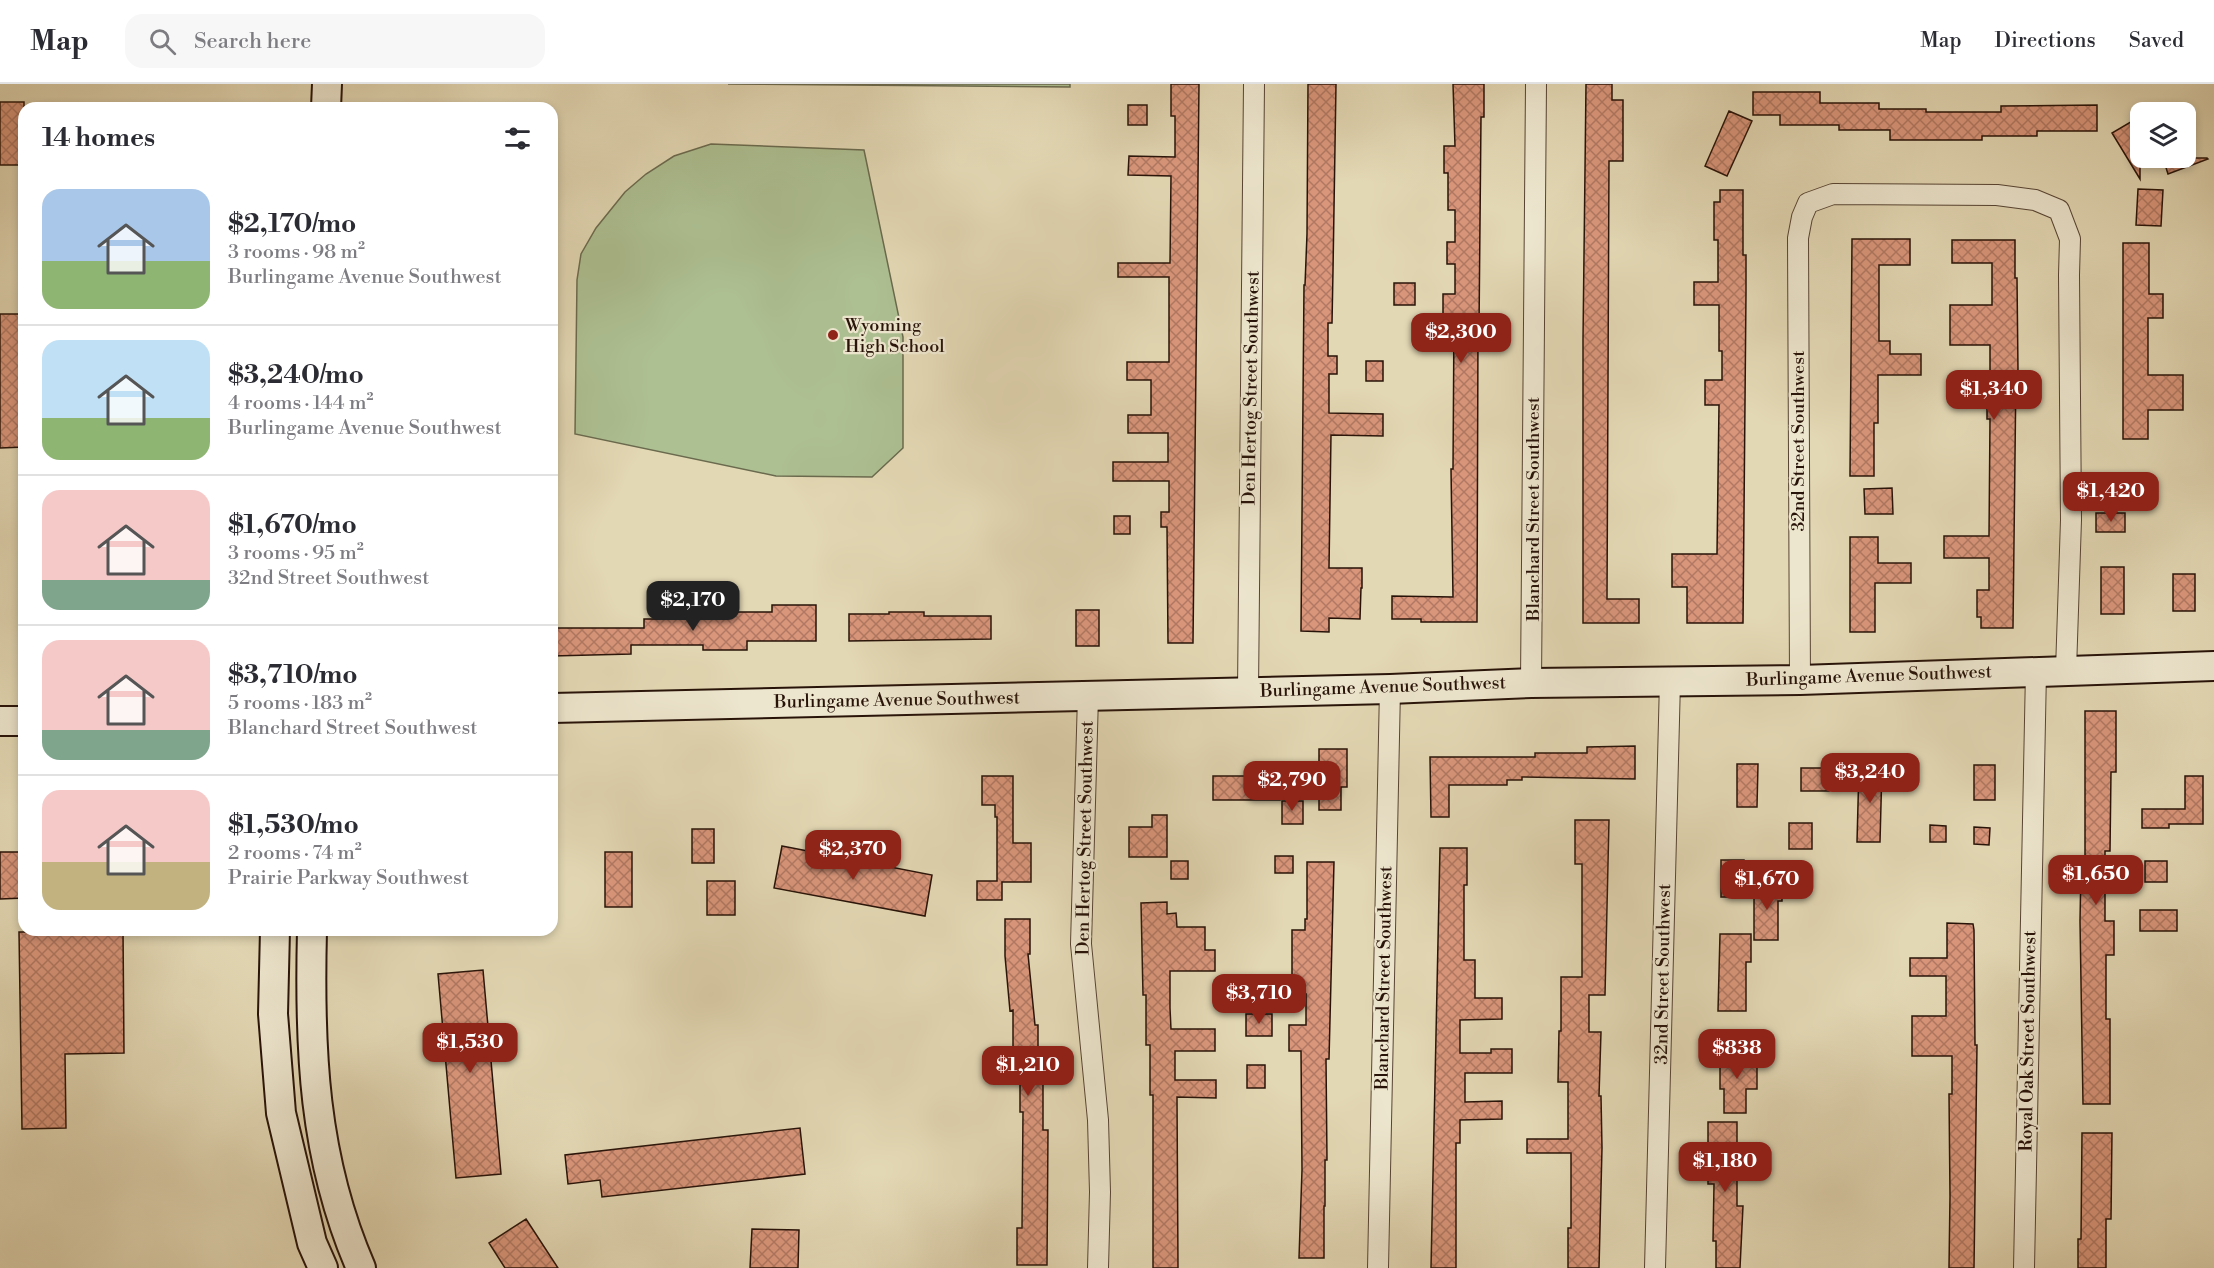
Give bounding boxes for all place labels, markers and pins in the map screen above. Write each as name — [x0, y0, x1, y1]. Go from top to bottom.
pin: $2,300 — [1412, 313, 1510, 364]
place label: Wyoming High School — [844, 314, 945, 358]
marker: Wyoming High School — [826, 328, 840, 342]
pin: $1,340 — [1945, 370, 2043, 421]
pin: $1,420 — [2062, 472, 2160, 523]
pin: $2,170 — [644, 581, 742, 632]
pin: $3,240 — [1821, 753, 1919, 804]
pin: $2,790 — [1243, 761, 1341, 812]
pin: $2,370 — [804, 830, 902, 881]
pin: $1,650 — [2047, 855, 2145, 906]
pin: $1,670 — [1718, 860, 1816, 911]
pin: $3,710 — [1210, 974, 1308, 1025]
pin: $1,530 — [421, 1023, 519, 1074]
pin: $838 — [1701, 1029, 1773, 1080]
pin: $1,210 — [979, 1046, 1077, 1097]
pin: $1,180 — [1676, 1142, 1774, 1193]

